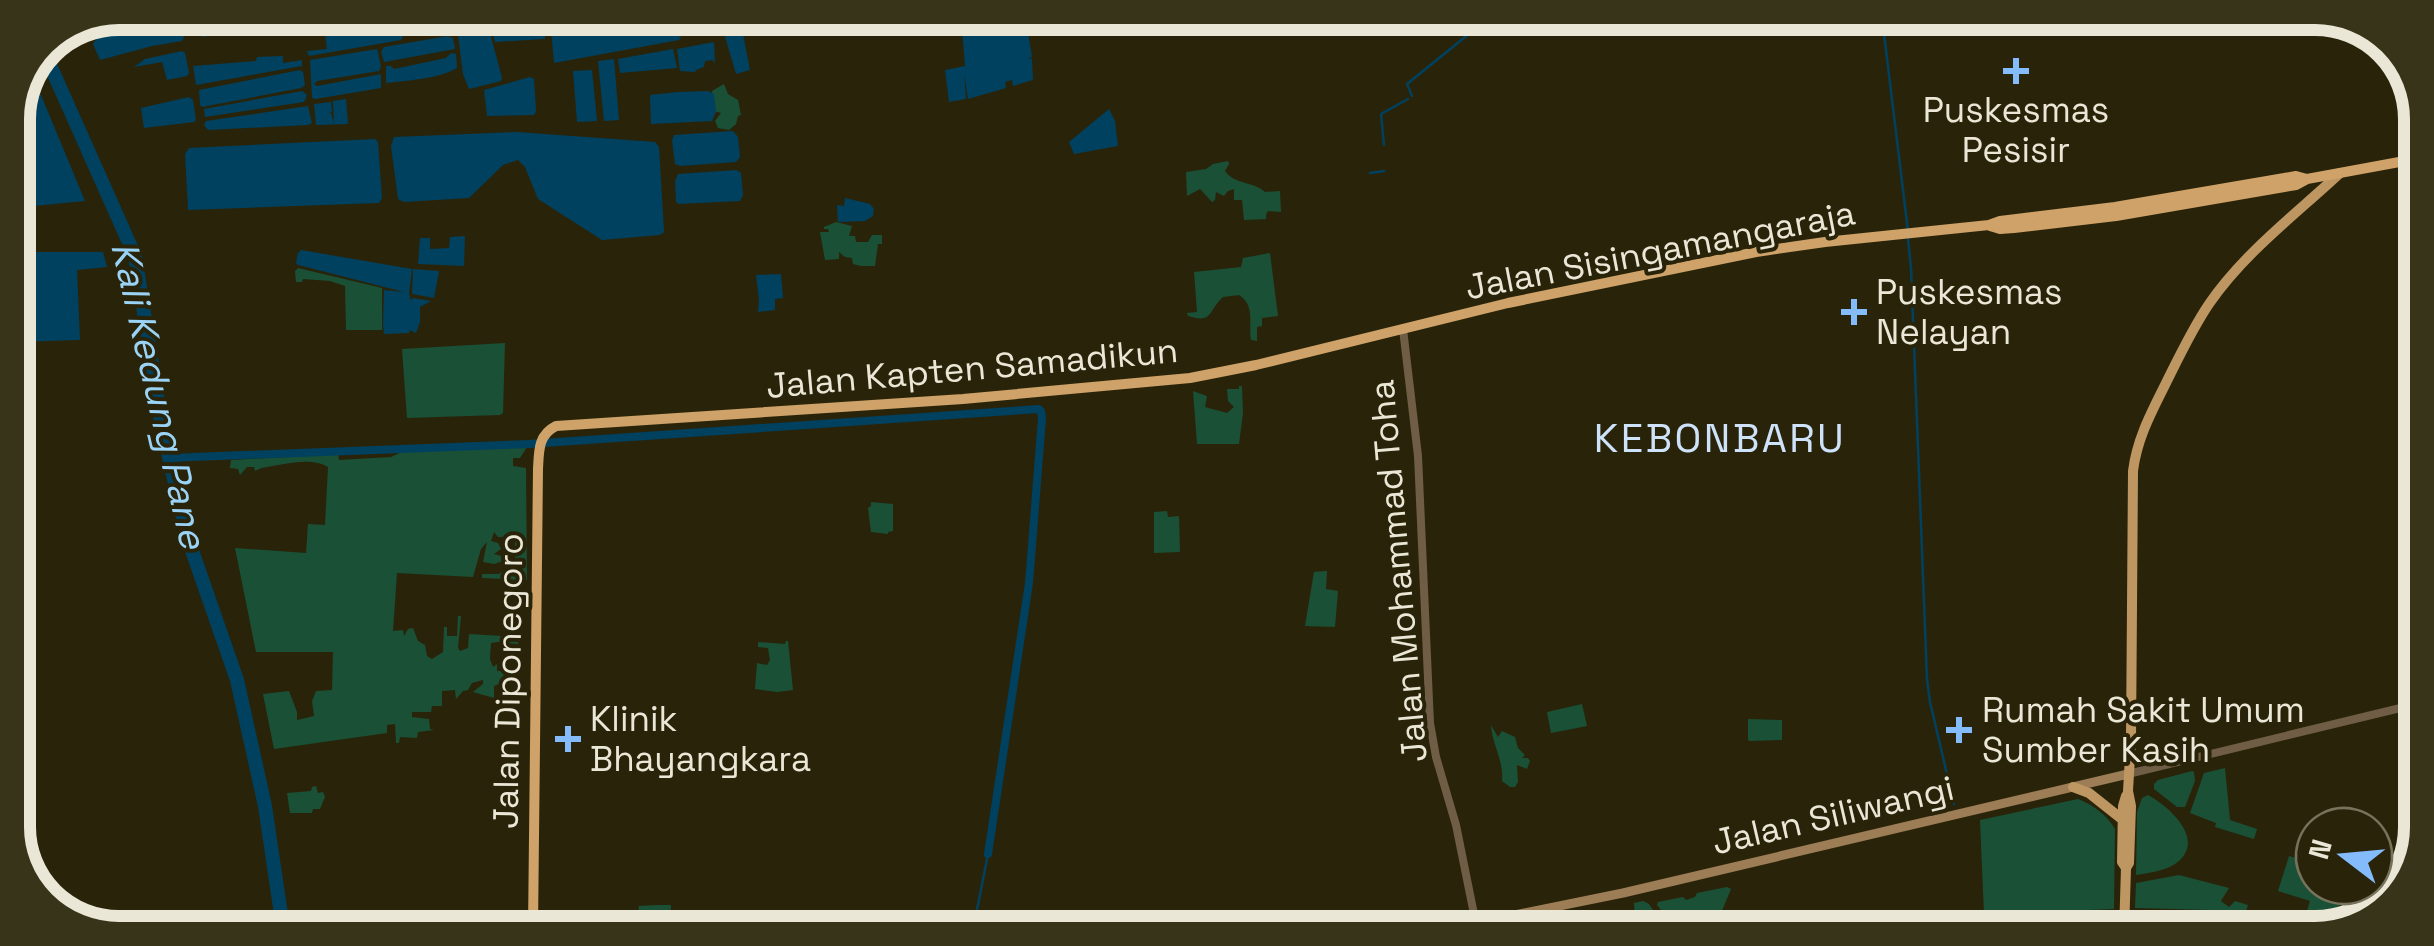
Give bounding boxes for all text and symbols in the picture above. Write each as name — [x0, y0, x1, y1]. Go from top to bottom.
marker: Puskesmas Pesisir — [2003, 58, 2029, 84]
place label: Puskesmas Pesisir — [1923, 88, 2109, 172]
street label: Jalan Sisingamangaraja — [1461, 191, 1859, 309]
water label: Kali Kedung Pane — [100, 237, 218, 555]
place label: Puskesmas Nelayan — [1876, 270, 2063, 354]
marker: Puskesmas Nelayan — [1841, 299, 1867, 325]
street label: Jalan Kapten Samadikun — [764, 328, 1180, 408]
street label: Jalan Mohammad Toha — [1359, 378, 1437, 764]
district label: KEBONBARU — [1594, 413, 1846, 464]
street label: Jalan Diponegoro — [483, 533, 533, 829]
place label: Rumah Sakit Umum Sumber Kasih — [1982, 688, 2305, 772]
place label: Klinik Bhayangkara — [590, 697, 811, 781]
marker: Rumah Sakit Umum Sumber Kasih — [1946, 717, 1972, 743]
marker: Klinik Bhayangkara — [555, 726, 581, 752]
street label: Jalan Siliwangi — [1708, 766, 1958, 864]
north arrow — [2294, 806, 2394, 906]
text: N — [2300, 835, 2340, 863]

